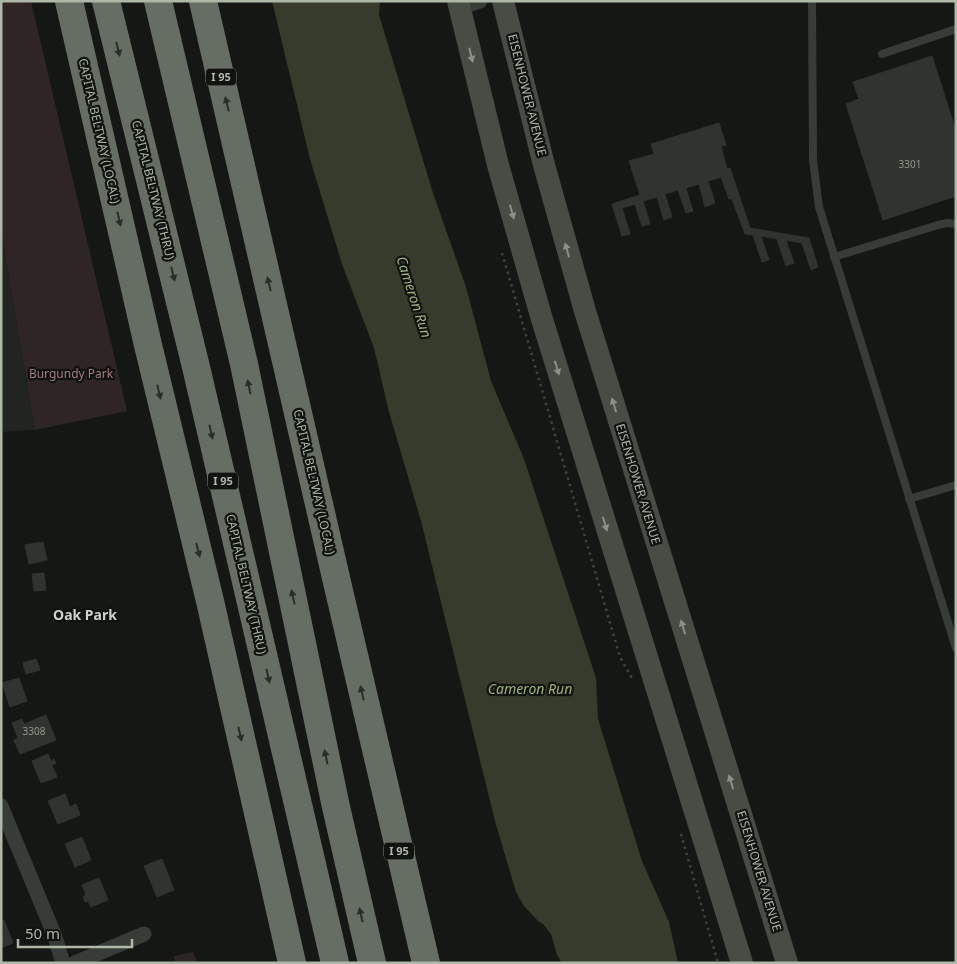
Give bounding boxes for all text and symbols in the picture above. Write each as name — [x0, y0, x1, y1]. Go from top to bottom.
street label: EISENHOWER AVENUE — [504, 32, 551, 158]
one-way arrow — [114, 41, 122, 56]
one-way arrow — [468, 47, 476, 62]
street label: CAPITAL BELTWAY (LOCAL) — [75, 57, 125, 205]
road number: I 95 — [206, 68, 236, 86]
one-way arrow — [223, 97, 231, 112]
street label: CAPITAL BELTWAY (THRU) — [128, 118, 179, 262]
house number: 3301 — [899, 157, 921, 171]
one-way arrow — [508, 205, 516, 220]
one-way arrow — [115, 212, 123, 227]
one-way arrow — [563, 242, 571, 257]
water label: Cameron Run — [392, 254, 437, 340]
one-way arrow — [169, 267, 177, 282]
one-way arrow — [265, 276, 273, 291]
one-way arrow — [553, 361, 561, 376]
park label: Burgundy Park — [29, 365, 114, 382]
one-way arrow — [245, 379, 253, 395]
one-way arrow — [155, 384, 163, 399]
one-way arrow — [609, 398, 617, 413]
street label: CAPITAL BELTWAY (LOCAL) — [290, 408, 340, 556]
street label: EISENHOWER AVENUE — [612, 421, 665, 546]
one-way arrow — [207, 425, 215, 440]
road number: I 95 — [208, 472, 238, 490]
street label: CAPITAL BELTWAY (THRU) — [222, 512, 271, 656]
one-way arrow — [601, 516, 609, 531]
one-way arrow — [194, 542, 202, 557]
one-way arrow — [289, 590, 297, 605]
district label: Oak Park — [53, 605, 117, 624]
one-way arrow — [679, 620, 687, 635]
one-way arrow — [264, 668, 272, 683]
water label: Cameron Run — [488, 679, 572, 698]
one-way arrow — [358, 685, 366, 700]
house number: 3308 — [23, 724, 46, 738]
one-way arrow — [236, 727, 244, 742]
one-way arrow — [321, 748, 329, 764]
one-way arrow — [727, 775, 735, 790]
street label: EISENHOWER AVENUE — [733, 808, 786, 933]
road number: I 95 — [384, 842, 414, 859]
one-way arrow — [357, 908, 365, 923]
scale bar — [18, 916, 131, 948]
text: 50 m — [25, 923, 60, 943]

